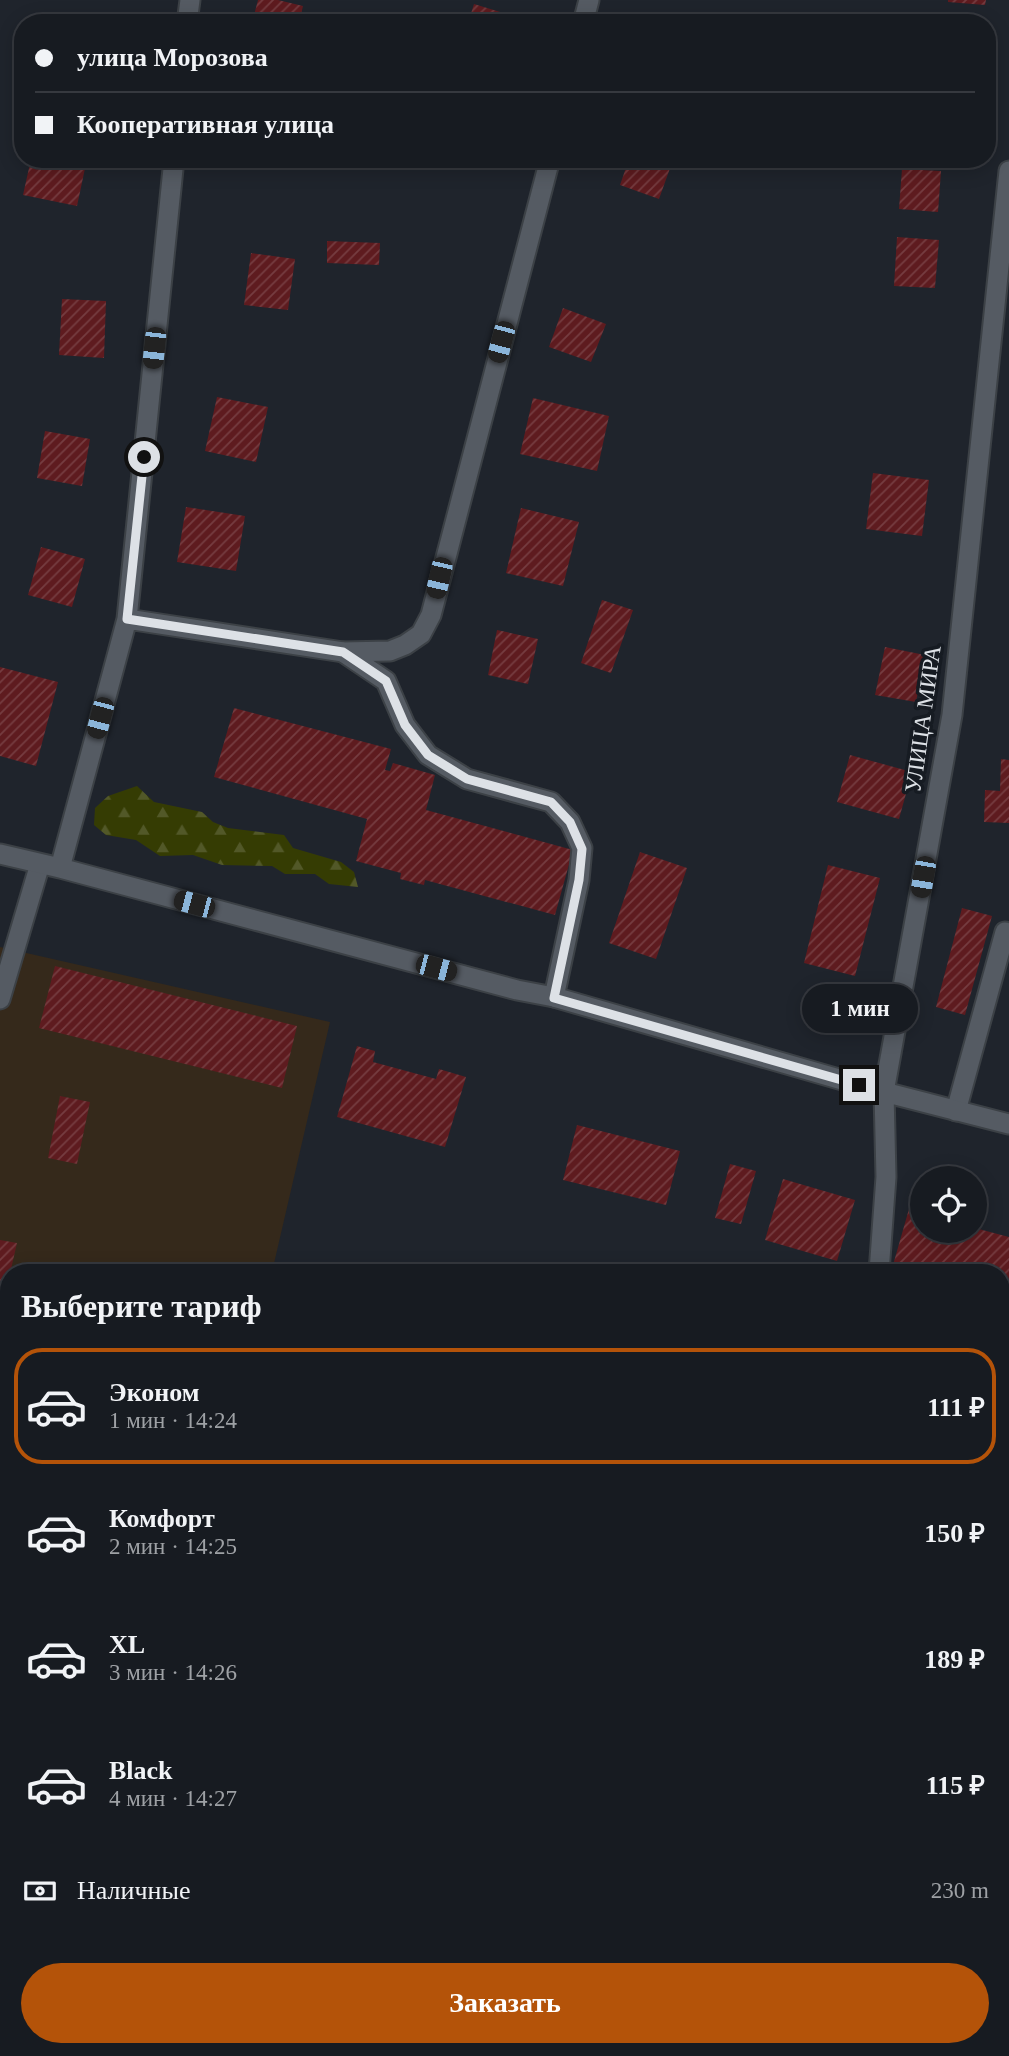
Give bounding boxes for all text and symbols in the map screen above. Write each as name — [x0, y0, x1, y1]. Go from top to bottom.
text: улица Морозова — [77, 43, 268, 72]
text: Кооперативная улица — [77, 110, 334, 139]
car — [486, 319, 517, 365]
car — [142, 326, 167, 370]
route start — [128, 441, 160, 473]
car — [425, 555, 454, 601]
street label: УЛИЦА МИРА — [900, 643, 946, 794]
car — [85, 695, 116, 741]
car — [910, 854, 937, 900]
car — [171, 888, 218, 920]
car — [413, 952, 460, 984]
callout: 1 мин — [801, 984, 917, 1032]
text: 1 мин — [830, 996, 890, 1021]
route end — [843, 1069, 875, 1101]
map controls — [910, 1166, 987, 1243]
button: locate — [910, 1166, 987, 1243]
text: Выберите тариф — [21, 1288, 262, 1324]
icon: car — [25, 1375, 88, 1438]
text: Эконом — [109, 1378, 199, 1407]
text: 111 ₽ — [927, 1393, 985, 1422]
text: 1 мин · 14:24 — [109, 1408, 237, 1433]
icon: car — [25, 1501, 88, 1564]
text: Комфорт — [109, 1504, 215, 1533]
text: 150 ₽ — [924, 1519, 985, 1548]
text: 2 мин · 14:25 — [109, 1534, 237, 1559]
icon: car — [25, 1627, 88, 1690]
text: XL — [109, 1630, 145, 1659]
text: 189 ₽ — [924, 1645, 985, 1674]
text: 3 мин · 14:26 — [109, 1660, 237, 1685]
icon: car — [25, 1753, 88, 1816]
text: Black — [109, 1756, 173, 1785]
text: 115 ₽ — [926, 1771, 985, 1800]
text: 4 мин · 14:27 — [109, 1786, 237, 1811]
icon: cash — [21, 1872, 59, 1910]
text: Наличные — [77, 1876, 190, 1905]
text: 230 m — [931, 1878, 989, 1903]
button: Заказать — [21, 1963, 989, 2043]

